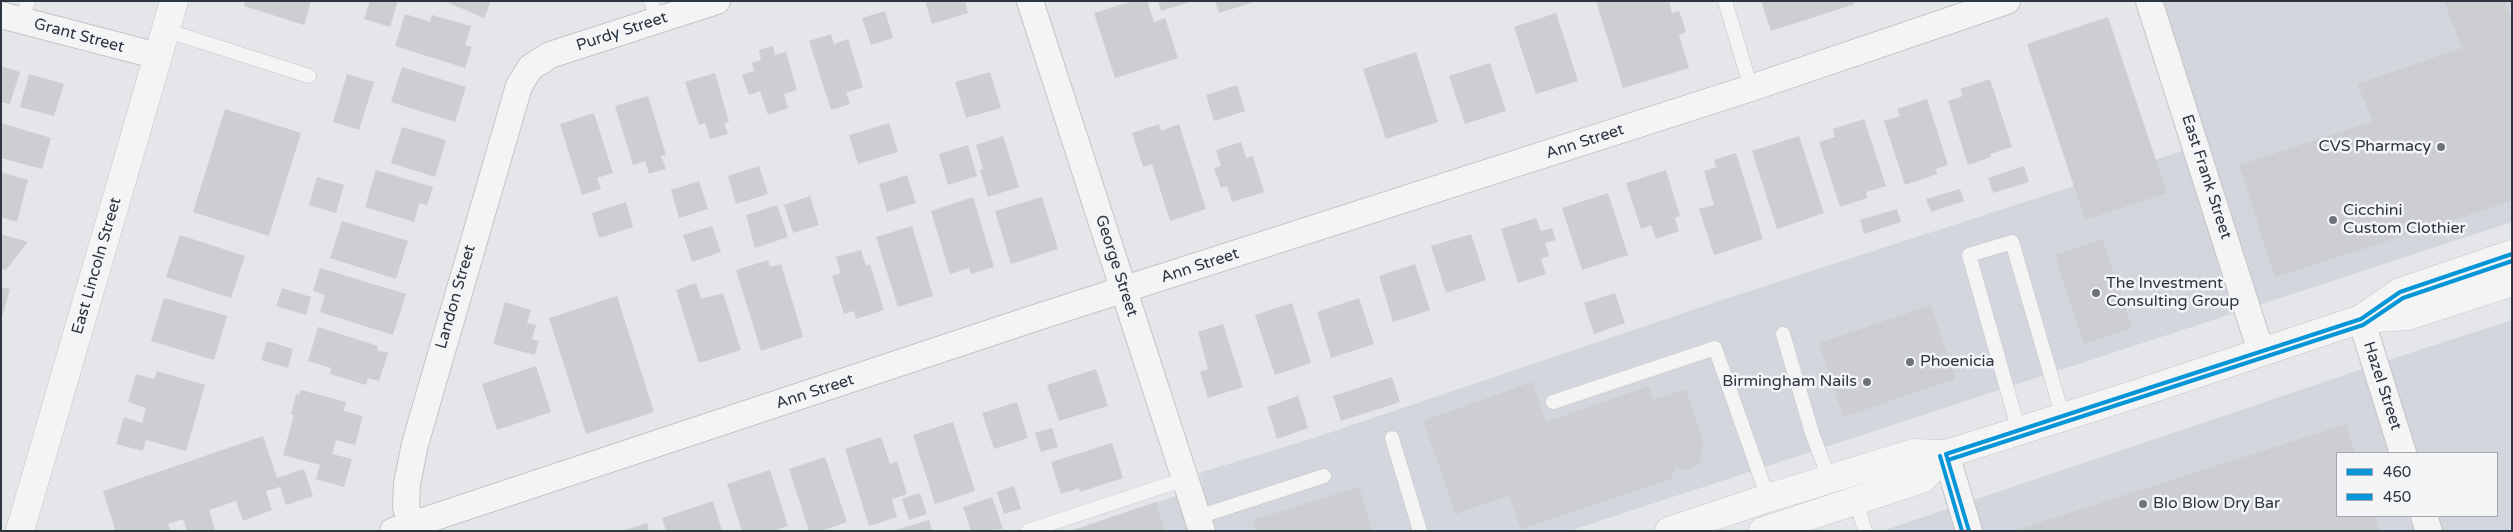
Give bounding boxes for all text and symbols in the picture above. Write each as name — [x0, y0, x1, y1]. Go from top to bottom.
street label: Purdy Street — [574, 8, 670, 56]
street label: Grant Street — [32, 15, 126, 57]
street label: East Frank Street — [2177, 112, 2235, 242]
street label: Ann Street — [1543, 120, 1627, 164]
place label: CVS Pharmacy — [2319, 137, 2431, 157]
marker: CVS Pharmacy — [2435, 141, 2447, 153]
street label: East Lincoln Street — [68, 195, 126, 337]
place label: Cicchini Custom Clothier — [2343, 201, 2466, 239]
street label: George Street — [1091, 213, 1141, 319]
marker: Cicchini Custom Clothier — [2327, 214, 2339, 226]
street label: Landon Street — [432, 243, 480, 351]
street label: Ann Street — [1158, 244, 1242, 288]
place label: The Investment Consulting Group — [2106, 274, 2239, 312]
marker: The Investment Consulting Group — [2090, 287, 2102, 299]
street label: Hazel Street — [2359, 339, 2405, 433]
place label: Phoenicia — [1920, 352, 1994, 372]
marker: Phoenicia — [1904, 356, 1916, 368]
street label: Ann Street — [773, 370, 857, 414]
place label: Birmingham Nails — [1722, 372, 1857, 392]
marker: Birmingham Nails — [1861, 376, 1873, 388]
legend — [2336, 452, 2498, 517]
text: 460 — [2383, 463, 2411, 481]
text: 450 — [2383, 488, 2411, 506]
place label: Blo Blow Dry Bar — [2153, 494, 2280, 514]
marker: Blo Blow Dry Bar — [2137, 498, 2149, 510]

